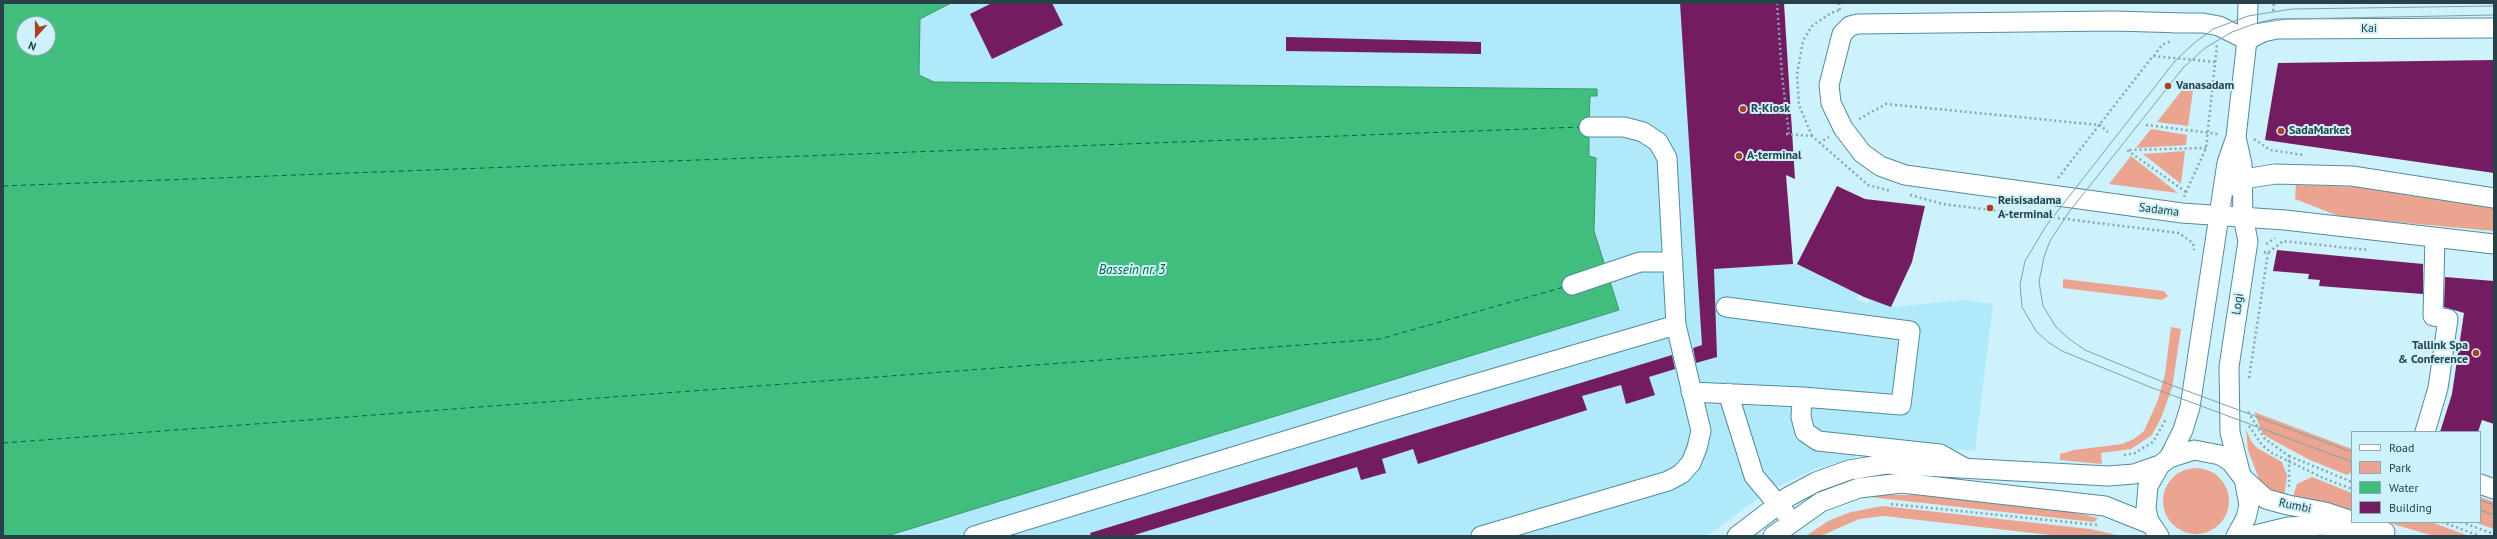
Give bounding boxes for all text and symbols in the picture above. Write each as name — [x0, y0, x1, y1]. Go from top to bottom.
north arrow — [16, 16, 56, 56]
street label: Kai — [2361, 22, 2377, 36]
text: N — [26, 38, 38, 54]
place label: Vanasadam — [2176, 79, 2234, 93]
marker: Vanasadam — [2163, 81, 2173, 91]
place label: R-Kiosk — [1751, 102, 1790, 116]
marker: R-Kiosk — [1738, 104, 1748, 114]
place label: SadaMarket — [2289, 124, 2350, 138]
marker: SadaMarket — [2276, 126, 2286, 136]
place label: A-terminal — [1747, 149, 1801, 163]
marker: A-terminal — [1734, 151, 1744, 161]
place label: Reisisadama A-terminal — [1998, 194, 2061, 222]
street label: Sadama — [2138, 200, 2180, 220]
marker: Reisisadama A-terminal — [1985, 203, 1995, 213]
water label: Bassein nr. 3 — [1099, 262, 1165, 278]
street label: Logi — [2229, 292, 2247, 316]
place label: Tallink Spa & Conference — [2398, 339, 2468, 367]
marker: Tallink Spa & Conference — [2471, 348, 2481, 358]
legend — [2351, 431, 2481, 523]
text: Road — [2389, 440, 2414, 455]
text: Park — [2389, 460, 2411, 475]
text: Water — [2389, 480, 2419, 495]
street label: Rumbi — [2277, 496, 2313, 516]
text: Building — [2389, 500, 2432, 515]

